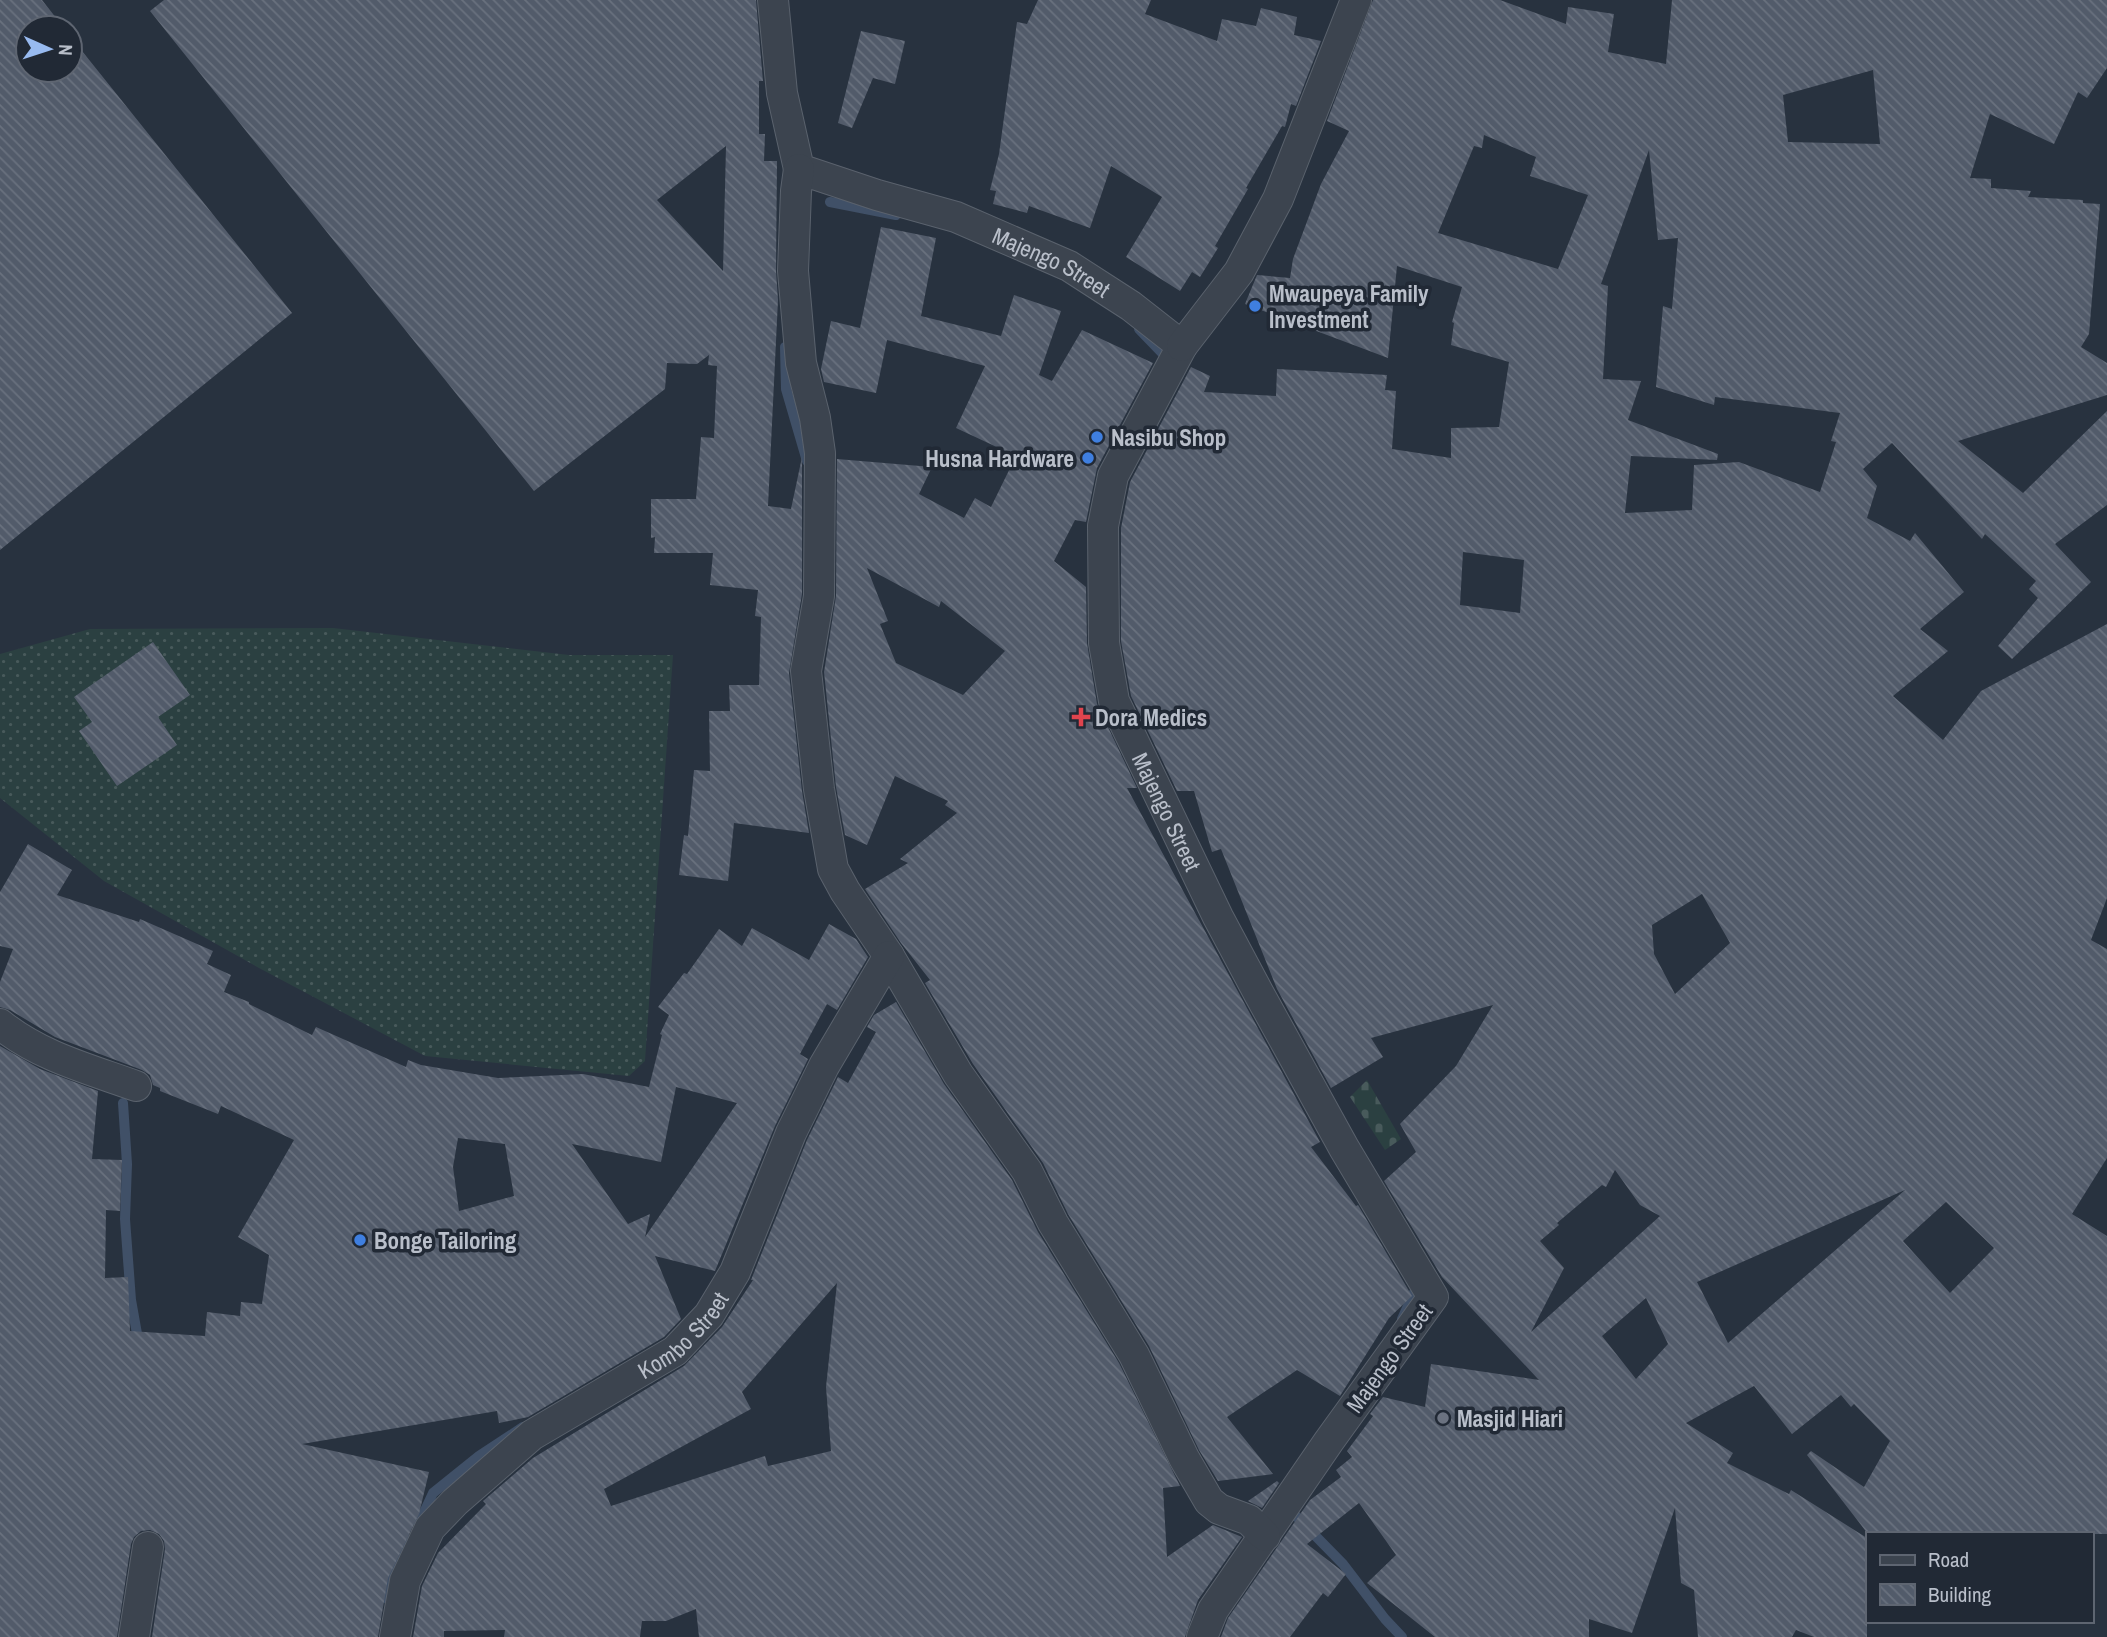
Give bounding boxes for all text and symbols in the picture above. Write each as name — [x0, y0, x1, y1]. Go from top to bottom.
north arrow — [14, 14, 84, 84]
text: N — [53, 44, 79, 56]
street label: Majengo Street — [988, 219, 1116, 304]
place label: Mwaupeya Family Investment — [1269, 278, 1429, 335]
marker: Mwaupeya Family Investment — [1247, 298, 1263, 314]
place label: Nasibu Shop — [1111, 422, 1226, 453]
marker: Nasibu Shop — [1089, 429, 1105, 445]
place label: Husna Hardware — [925, 443, 1074, 474]
marker: Husna Hardware — [1080, 450, 1096, 466]
place label: Dora Medics — [1095, 702, 1207, 733]
marker: Dora Medics — [1073, 709, 1089, 725]
street label: Majengo Street — [1125, 747, 1209, 876]
place label: Bonge Tailoring — [374, 1225, 517, 1256]
marker: Bonge Tailoring — [352, 1232, 368, 1248]
street label: Kombo Street — [632, 1286, 735, 1385]
street label: Majengo Street — [1339, 1297, 1439, 1419]
place label: Masjid Hiari — [1457, 1403, 1563, 1434]
marker: Masjid Hiari — [1435, 1410, 1451, 1426]
legend — [1866, 1532, 2093, 1623]
text: Road — [1928, 1545, 1969, 1574]
text: Building — [1928, 1580, 1992, 1609]

